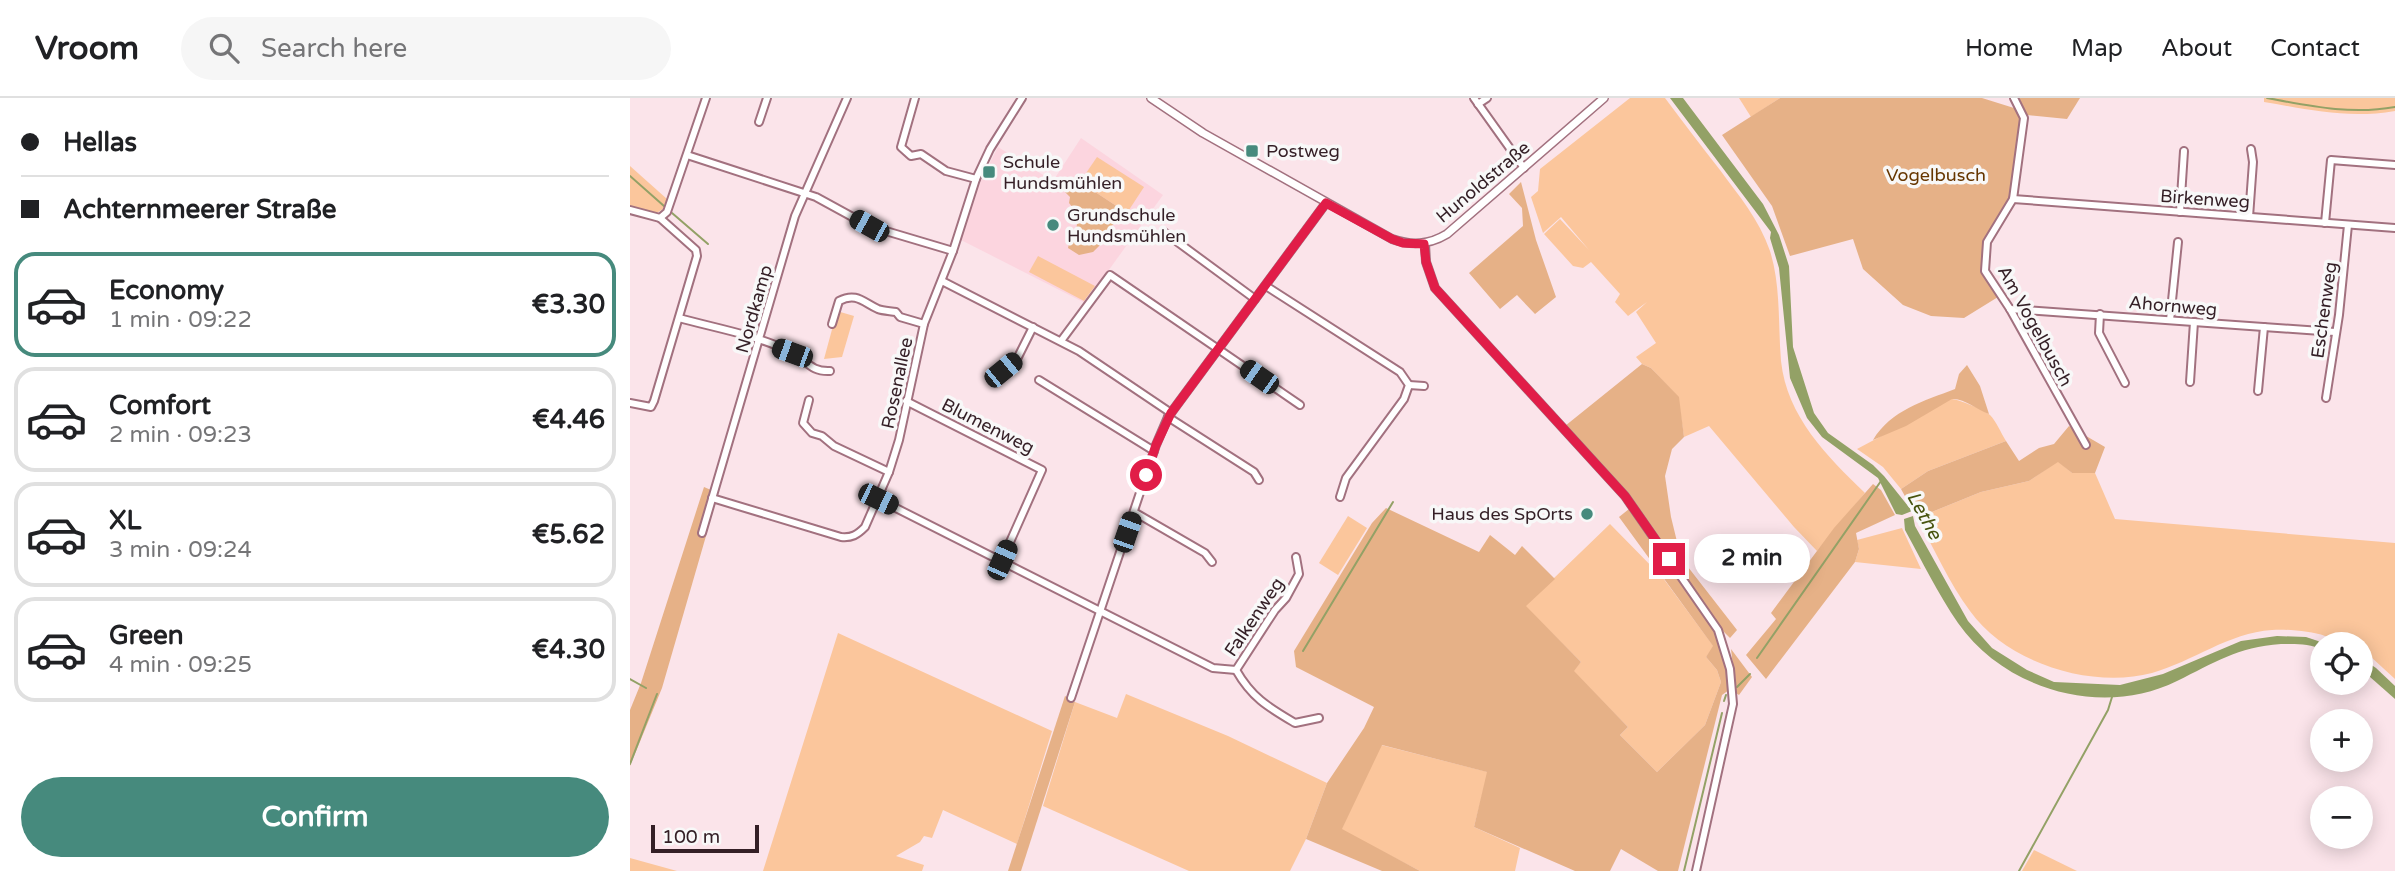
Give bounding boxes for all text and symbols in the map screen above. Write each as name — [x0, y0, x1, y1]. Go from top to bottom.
search box — [181, 17, 671, 80]
text: Vroom — [35, 29, 139, 68]
icon: search — [205, 29, 243, 67]
text: Search here — [261, 33, 407, 64]
text: Home — [1965, 34, 2033, 63]
text: Map — [2071, 34, 2123, 63]
text: About — [2161, 34, 2232, 63]
text: Contact — [2270, 34, 2360, 63]
text: Hellas — [63, 127, 137, 158]
street label: Hunoldstraße — [1432, 136, 1534, 228]
place label: Postweg — [1266, 140, 1340, 162]
marker: Postweg — [1244, 143, 1260, 159]
place label: Schule Hundsmühlen — [1003, 151, 1122, 194]
marker: Schule Hundsmühlen — [981, 164, 997, 180]
park label: Vogelbusch — [1886, 164, 1986, 186]
street label: Birkenweg — [2159, 185, 2251, 213]
text: Achternmeerer Straße — [63, 194, 337, 225]
place label: Grundschule Hundsmühlen — [1067, 204, 1186, 247]
car — [846, 207, 893, 245]
marker: Grundschule Hundsmühlen — [1045, 217, 1061, 233]
street label: Eschenweg — [2306, 260, 2342, 360]
street label: Nordkamp — [731, 262, 777, 356]
street label: Am Vogelbusch — [1993, 262, 2077, 390]
icon: car — [25, 273, 88, 336]
text: Economy — [109, 275, 224, 306]
text: €3.30 — [532, 289, 605, 320]
street label: Ahornweg — [2128, 291, 2218, 321]
text: 1 min · 09:22 — [109, 306, 252, 334]
street label: Rosenallee — [877, 335, 917, 431]
car — [769, 336, 816, 370]
car — [981, 349, 1026, 391]
car — [1236, 356, 1283, 398]
icon: car — [25, 388, 88, 451]
text: Comfort — [109, 390, 211, 421]
street label: Blumenweg — [938, 393, 1038, 459]
text: €4.46 — [532, 404, 605, 435]
text: 2 min · 09:23 — [109, 421, 252, 449]
route start — [1130, 459, 1162, 491]
car — [855, 480, 902, 518]
water label: Lethe — [1902, 488, 1947, 544]
icon: car — [25, 503, 88, 566]
place label: Haus des SpOrts — [1431, 503, 1573, 525]
text: XL — [109, 505, 141, 536]
marker: Haus des SpOrts — [1579, 506, 1595, 522]
car — [1111, 509, 1144, 555]
text: €5.62 — [532, 519, 605, 550]
callout: 2 min — [1694, 534, 1809, 584]
text: 3 min · 09:24 — [109, 536, 252, 564]
car — [984, 537, 1021, 583]
route end — [1653, 543, 1685, 575]
text: 2 min — [1721, 544, 1783, 572]
street label: Falkenweg — [1220, 573, 1288, 661]
icon: car — [25, 618, 88, 681]
text: Green — [109, 620, 184, 651]
map controls — [2310, 632, 2373, 849]
button: locate — [2310, 632, 2373, 695]
text: €4.30 — [532, 634, 605, 665]
text: 4 min · 09:25 — [109, 651, 252, 679]
button: + — [2310, 709, 2373, 772]
button: Confirm — [21, 777, 609, 857]
button: − — [2310, 786, 2373, 849]
scale bar — [651, 822, 760, 854]
text: 100 m — [662, 826, 720, 848]

